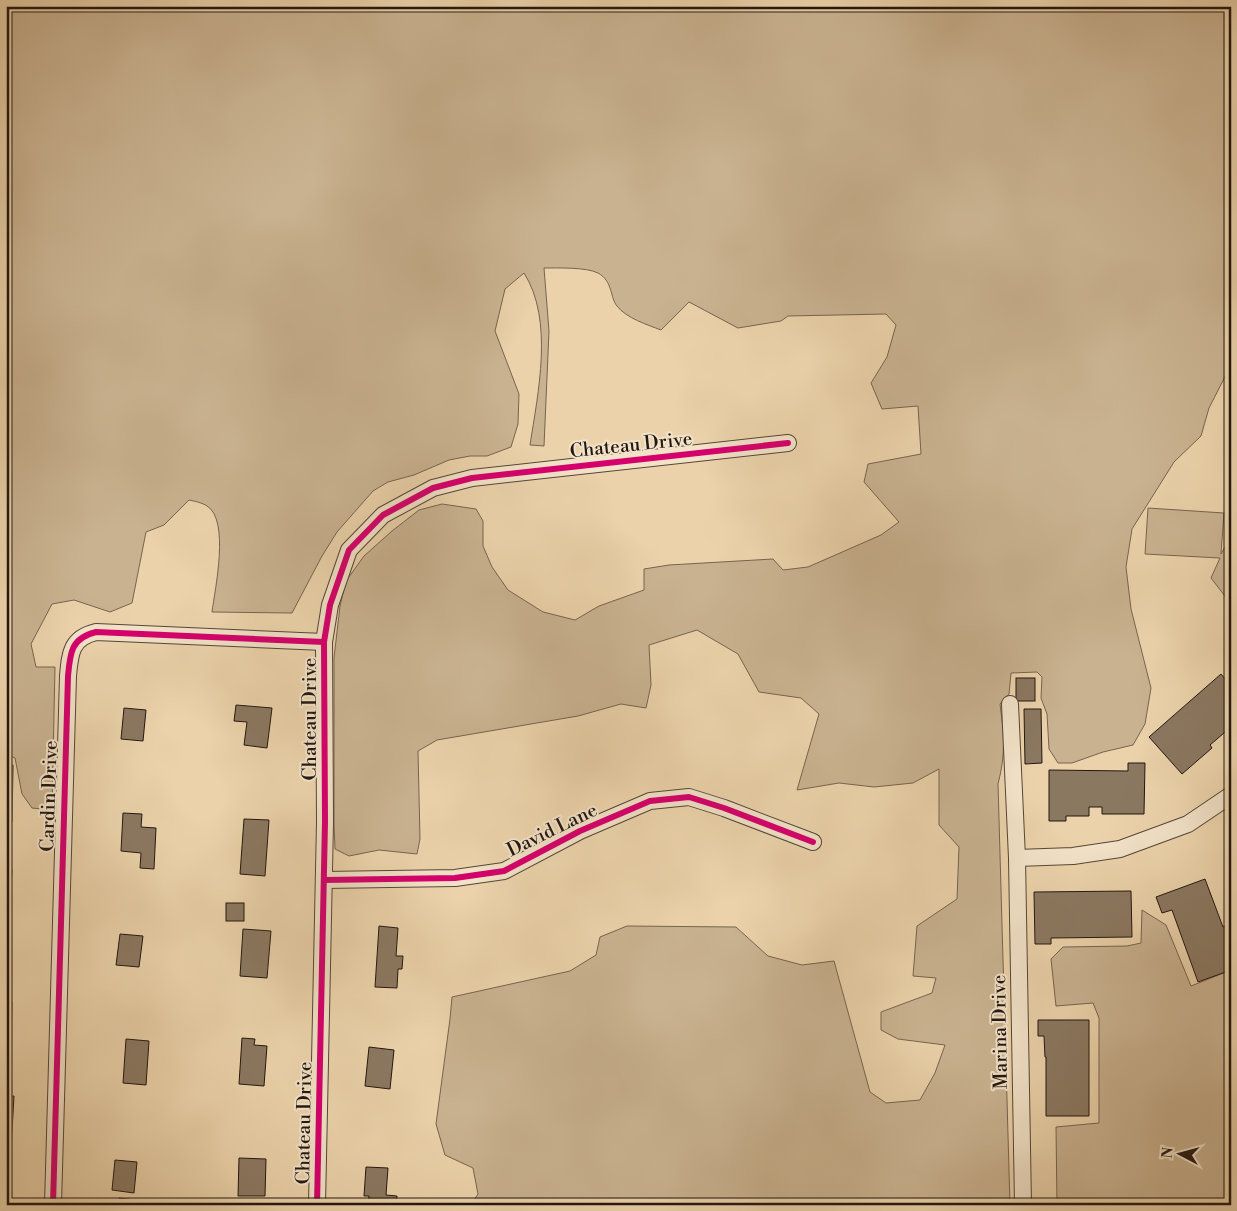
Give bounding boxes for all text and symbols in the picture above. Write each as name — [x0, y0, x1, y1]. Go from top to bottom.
street label: Chateau Drive — [569, 427, 693, 463]
street label: Chateau Drive — [298, 658, 322, 780]
street label: Cardin Drive — [35, 740, 63, 852]
street label: David Lane — [503, 798, 601, 862]
street label: Marina Drive — [987, 975, 1013, 1089]
street label: Chateau Drive — [291, 1061, 317, 1185]
north arrow — [1154, 1128, 1204, 1178]
text: N — [1159, 1146, 1178, 1159]

